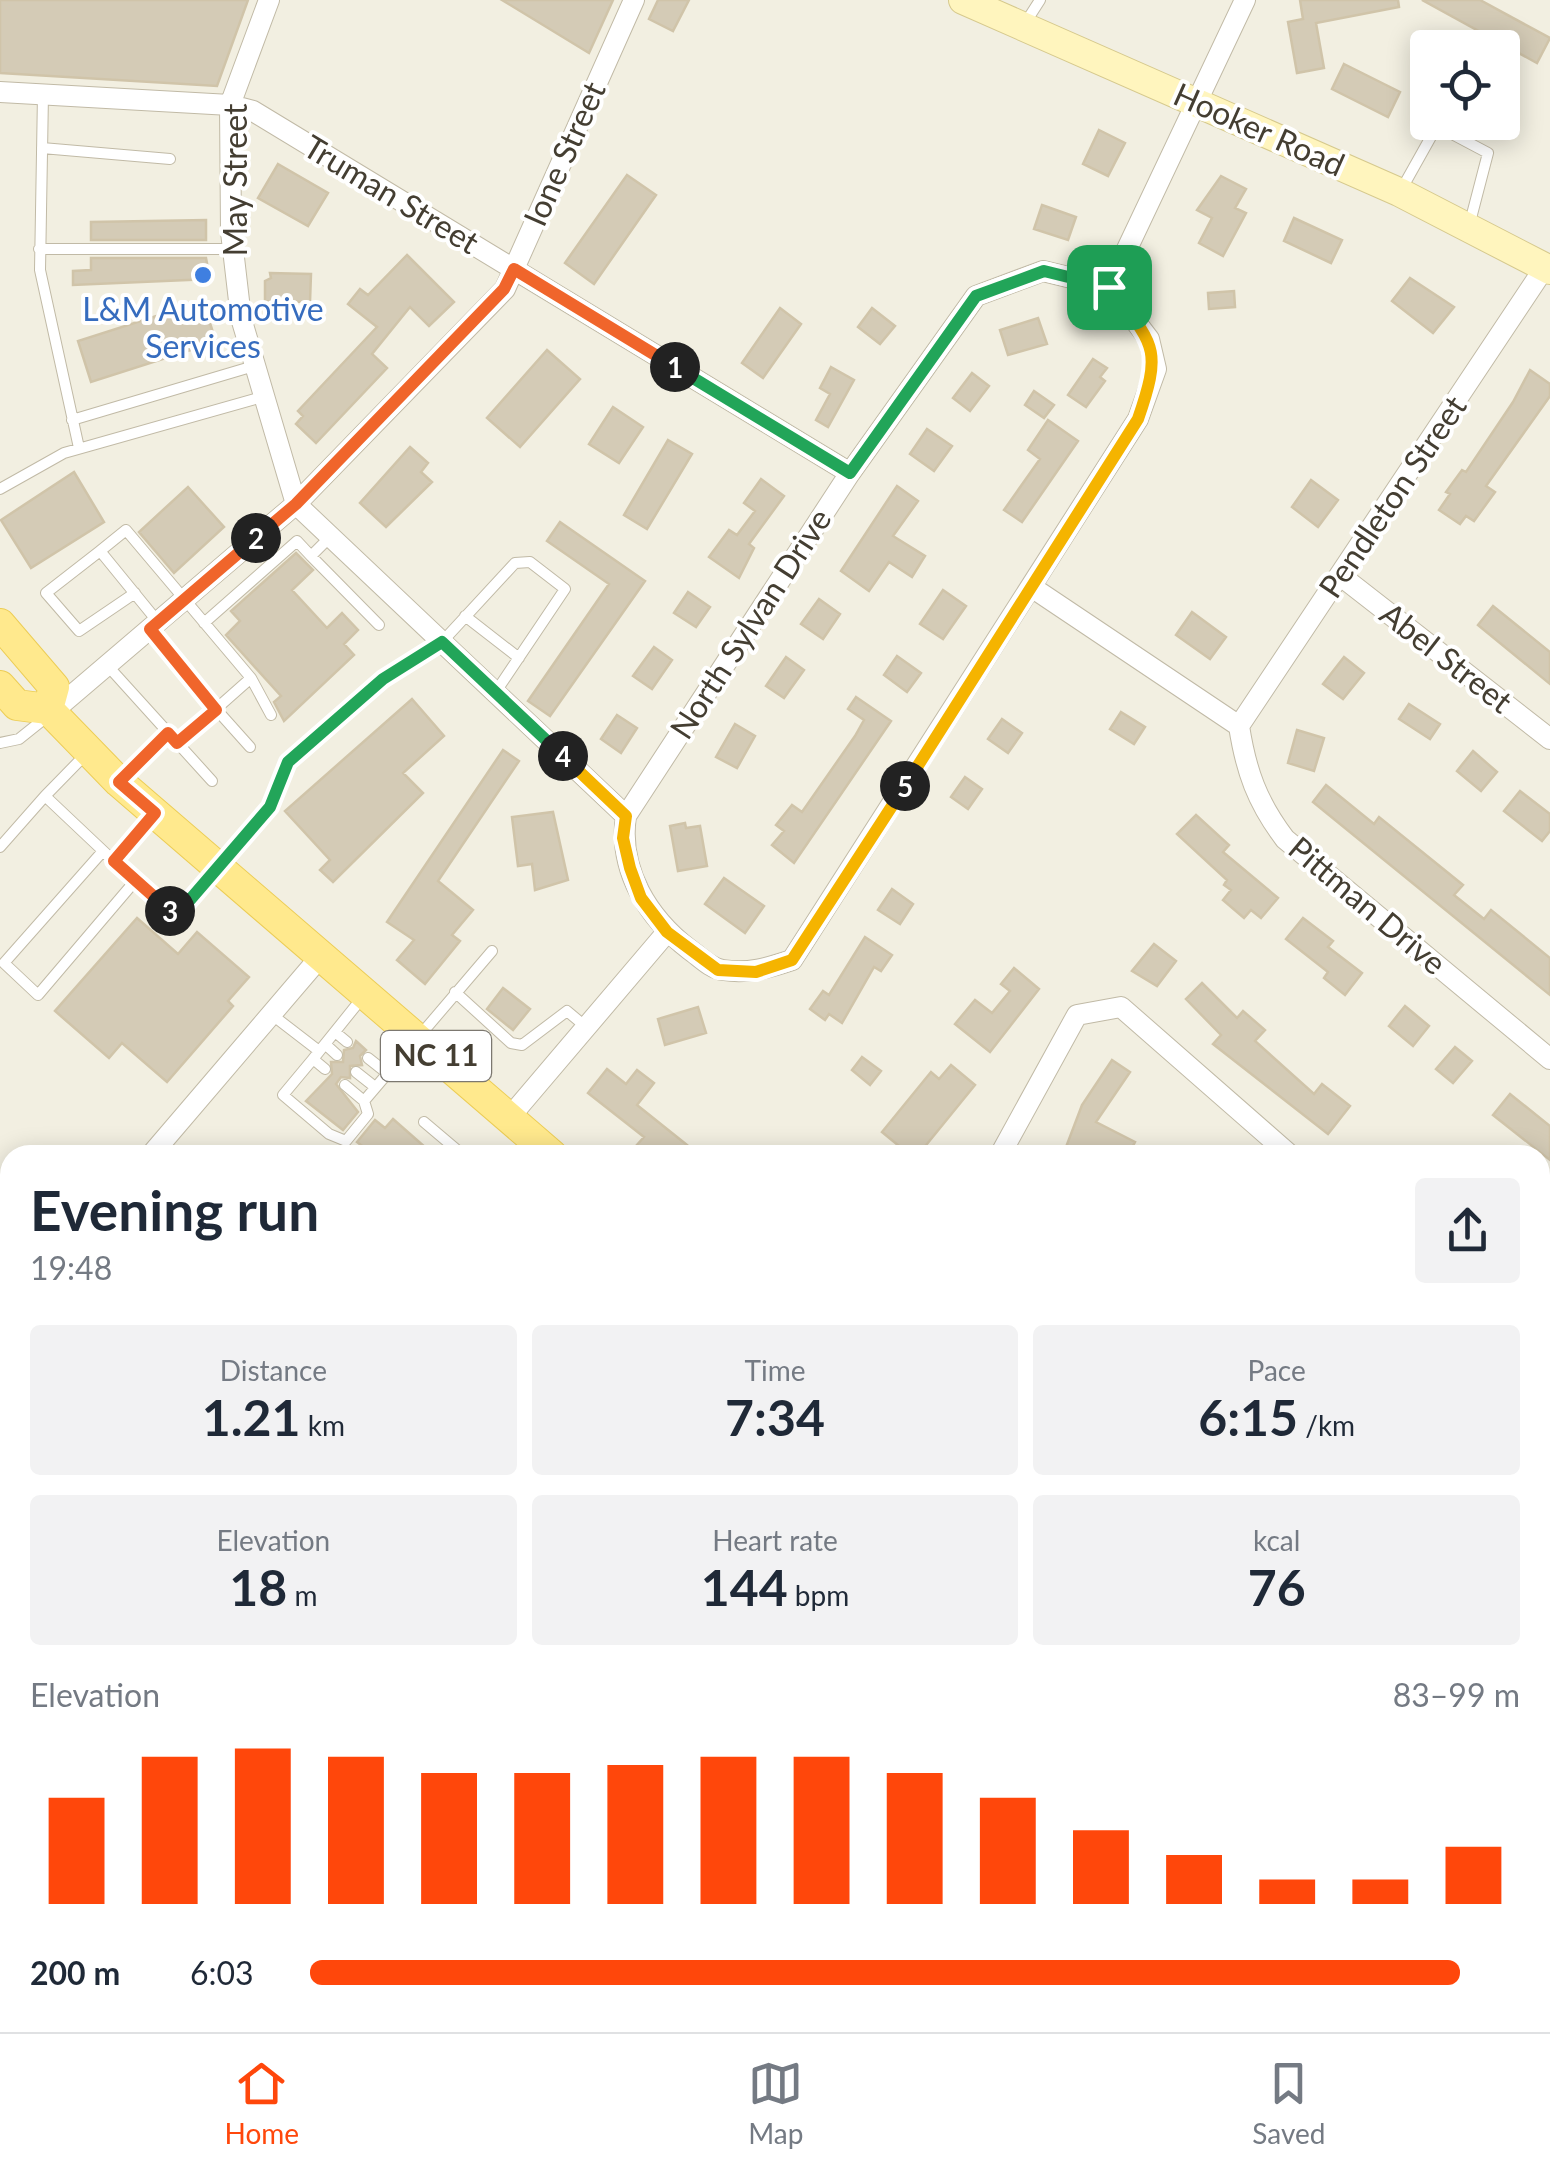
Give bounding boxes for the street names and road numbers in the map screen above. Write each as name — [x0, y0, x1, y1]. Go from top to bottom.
street label: Hooker Road — [1168, 74, 1351, 184]
street label: Ione Street — [515, 75, 613, 232]
street label: May Street — [215, 103, 254, 256]
street label: Truman Street — [297, 126, 487, 262]
street label: Pendleton Street — [1310, 387, 1474, 605]
street label: North Sylvan Drive — [661, 501, 839, 745]
street label: Abel Street — [1373, 593, 1521, 721]
street label: Pittman Drive — [1281, 828, 1455, 982]
road number: NC 11 — [381, 1031, 491, 1081]

